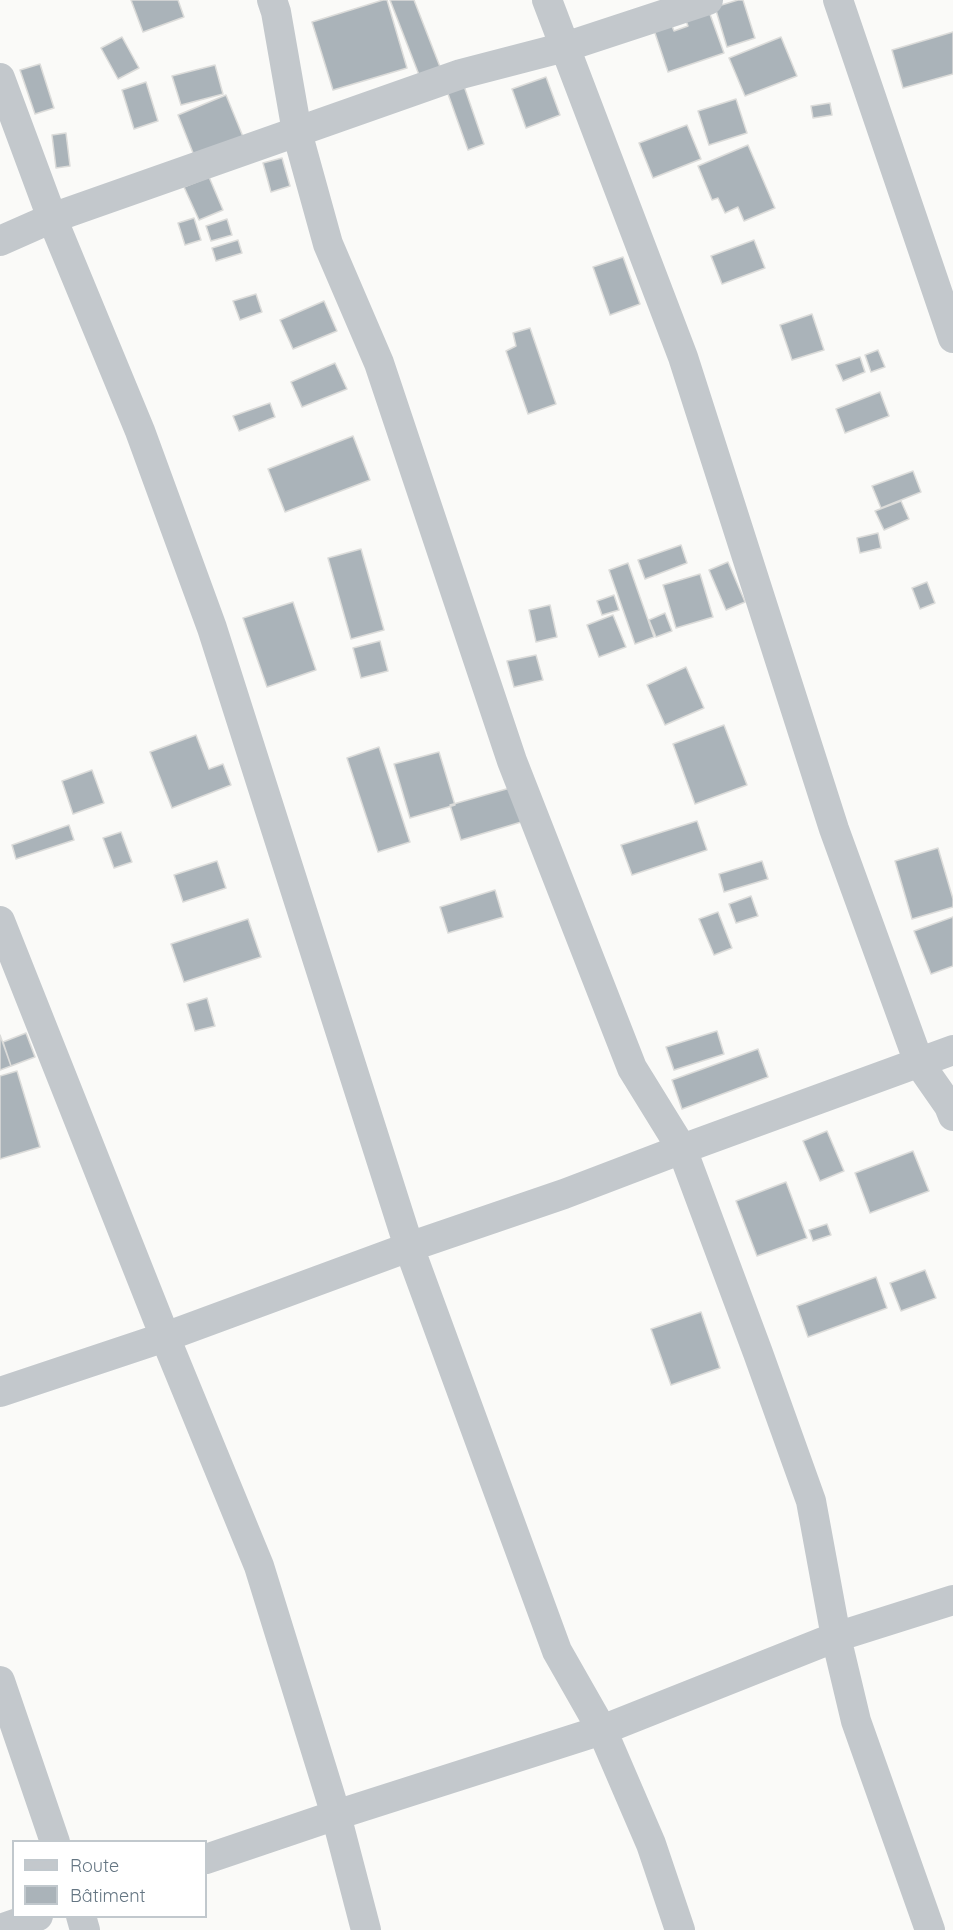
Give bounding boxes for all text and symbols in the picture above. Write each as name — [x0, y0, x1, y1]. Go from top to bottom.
legend — [12, 1840, 207, 1918]
text: Route — [70, 1854, 119, 1877]
text: Bâtiment — [70, 1884, 146, 1907]

